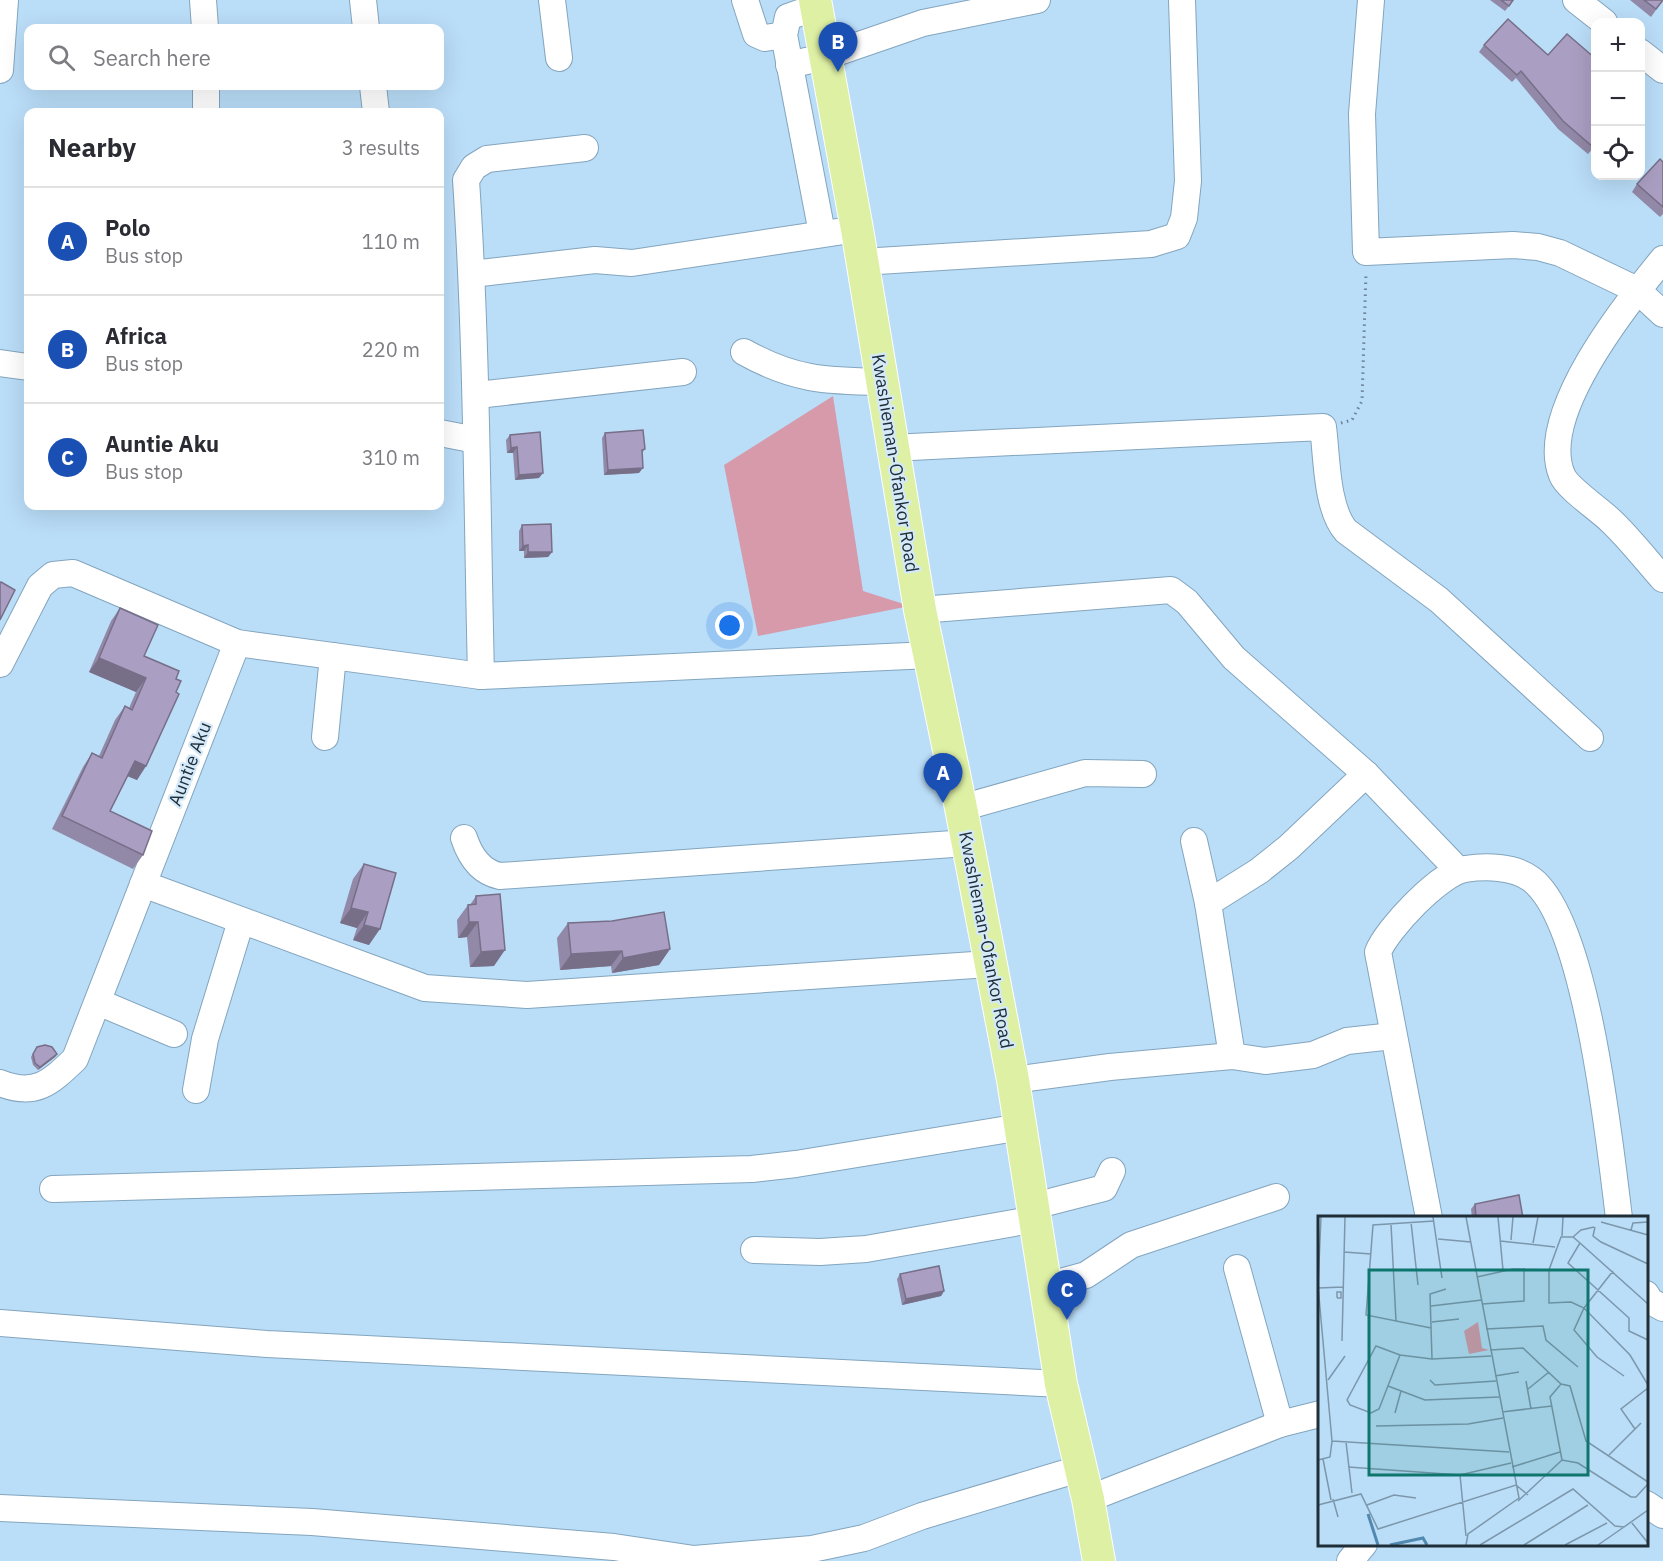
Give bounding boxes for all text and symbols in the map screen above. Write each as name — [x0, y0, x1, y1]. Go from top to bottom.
map controls — [1591, 18, 1645, 180]
button: + — [1591, 18, 1645, 72]
pin: B — [818, 22, 858, 72]
search box — [24, 24, 444, 90]
icon: search — [45, 41, 78, 74]
text: Search here — [93, 43, 211, 72]
button: − — [1591, 72, 1645, 126]
button: locate — [1591, 126, 1645, 180]
text: Nearby — [48, 130, 136, 164]
text: 3 results — [342, 134, 420, 161]
text: Polo — [105, 213, 150, 242]
text: A — [61, 228, 74, 255]
text: 110 m — [362, 228, 420, 255]
text: Bus stop — [105, 242, 183, 269]
text: Africa — [105, 321, 167, 350]
text: B — [61, 336, 74, 363]
text: 220 m — [362, 336, 420, 363]
text: Bus stop — [105, 350, 183, 377]
street label: Kwashieman-Ofankor Road — [867, 352, 924, 574]
text: Auntie Aku — [105, 429, 219, 458]
text: C — [61, 444, 74, 471]
text: 310 m — [362, 444, 420, 471]
text: Bus stop — [105, 458, 183, 485]
your location — [715, 611, 744, 640]
street label: Auntie Aku — [163, 719, 216, 809]
pin: A — [924, 754, 962, 803]
street label: Kwashieman-Ofankor Road — [954, 829, 1019, 1050]
inset map — [1318, 1216, 1648, 1546]
pin: C — [1048, 1270, 1086, 1320]

